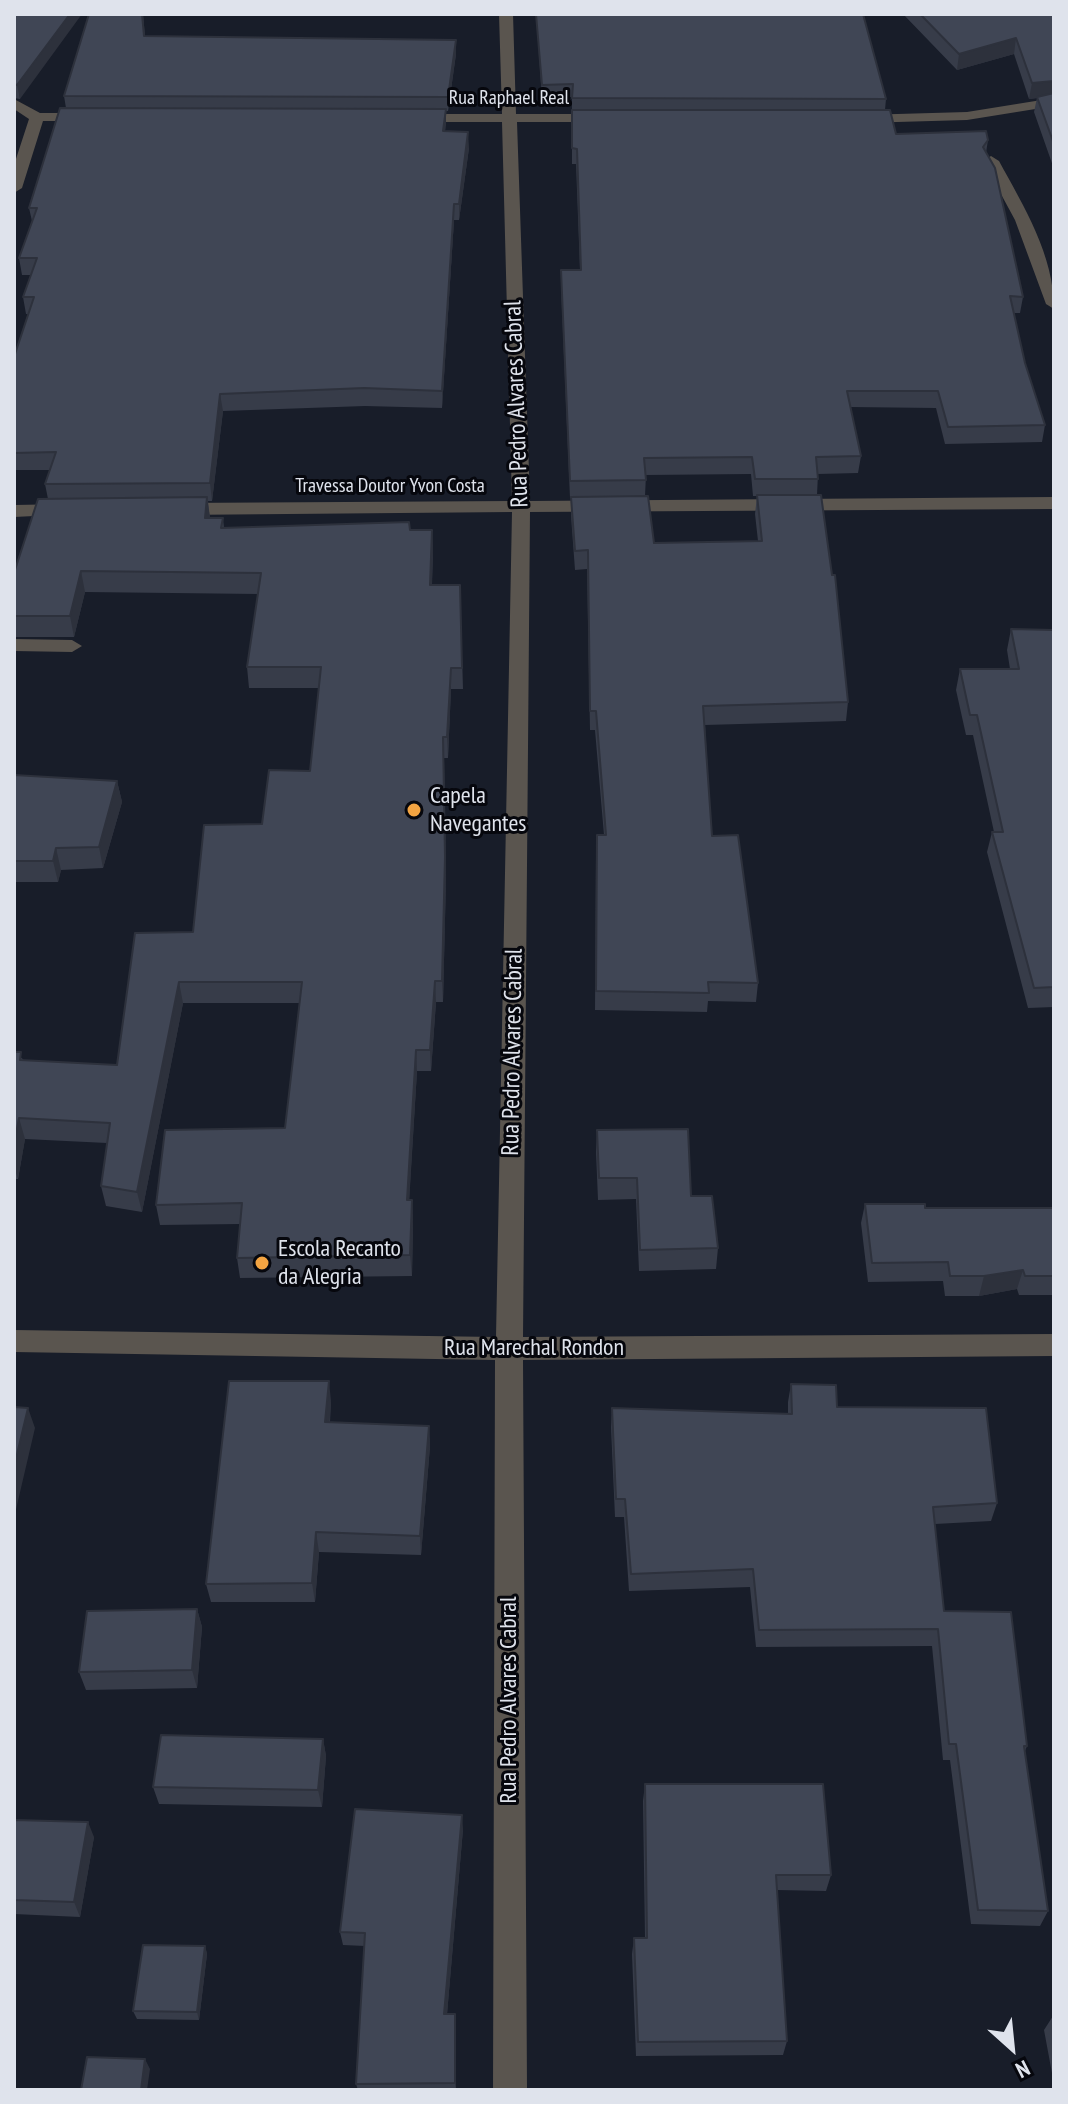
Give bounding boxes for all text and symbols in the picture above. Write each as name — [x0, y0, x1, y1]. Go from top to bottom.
street label: Rua Raphael Real — [449, 86, 569, 110]
street label: Rua Pedro Alvares Cabral — [499, 300, 535, 508]
street label: Travessa Doutor Yvon Costa — [295, 474, 485, 498]
place label: Capela Navegantes — [430, 782, 526, 838]
marker: Capela Navegantes — [405, 801, 423, 819]
street label: Rua Pedro Alvares Cabral — [497, 948, 529, 1156]
place label: Escola Recanto da Alegria — [278, 1235, 401, 1291]
marker: Escola Recanto da Alegria — [253, 1254, 271, 1272]
street label: Rua Marechal Rondon — [444, 1334, 624, 1362]
street label: Rua Pedro Alvares Cabral — [495, 1596, 523, 1804]
north arrow — [972, 2008, 1052, 2088]
text: N — [1011, 2054, 1035, 2085]

